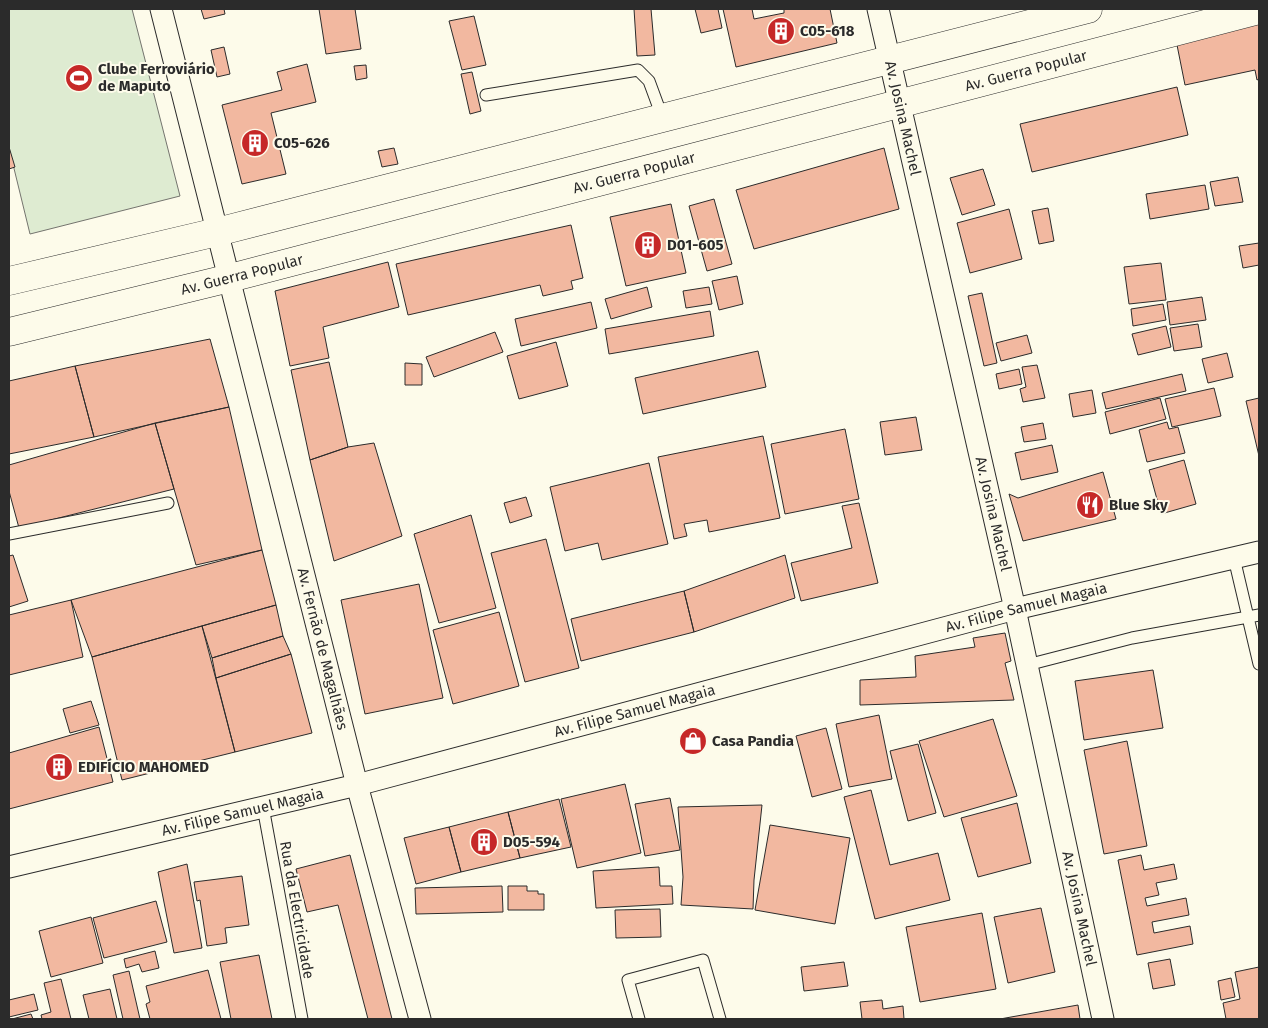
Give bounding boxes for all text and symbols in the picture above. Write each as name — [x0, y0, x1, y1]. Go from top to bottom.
building icon: C05-618 — [766, 16, 796, 46]
place label: C05-618 — [800, 22, 855, 40]
street label: Av. Guerra Popular — [963, 46, 1089, 95]
street label: Av. Josina Machel — [881, 59, 925, 178]
place label: Clube Ferroviário de Maputo — [98, 60, 215, 95]
sports icon: Clube Ferroviário de Maputo — [64, 63, 94, 93]
building icon: C05-626 — [240, 128, 270, 158]
place label: C05-626 — [274, 134, 330, 152]
street label: Av. Guerra Popular — [571, 148, 697, 197]
building icon: D01-605 — [633, 230, 663, 260]
place label: D01-605 — [667, 236, 724, 254]
street label: Av. Guerra Popular — [179, 250, 305, 299]
street label: Av. Josina Machel — [972, 455, 1015, 574]
restaurant icon: Blue Sky — [1075, 490, 1105, 520]
place label: Blue Sky — [1109, 496, 1168, 514]
street label: Av. Fernão de Magalhães — [294, 566, 352, 732]
street label: Av. Filipe Samuel Magaia — [943, 579, 1109, 636]
street label: Av. Filipe Samuel Magaia — [552, 681, 717, 741]
shop icon: Casa Pandia — [678, 726, 708, 756]
place label: Casa Pandia — [712, 732, 794, 750]
building icon: EDIFÍCIO MAHOMED — [44, 752, 74, 782]
place label: EDIFÍCIO MAHOMED — [78, 758, 209, 776]
street label: Av. Filipe Samuel Magaia — [160, 784, 326, 840]
building icon: D05-594 — [469, 827, 499, 857]
place label: D05-594 — [503, 833, 561, 851]
street label: Rua da Electricidade — [276, 840, 318, 980]
street label: Av. Josina Machel — [1058, 850, 1101, 968]

